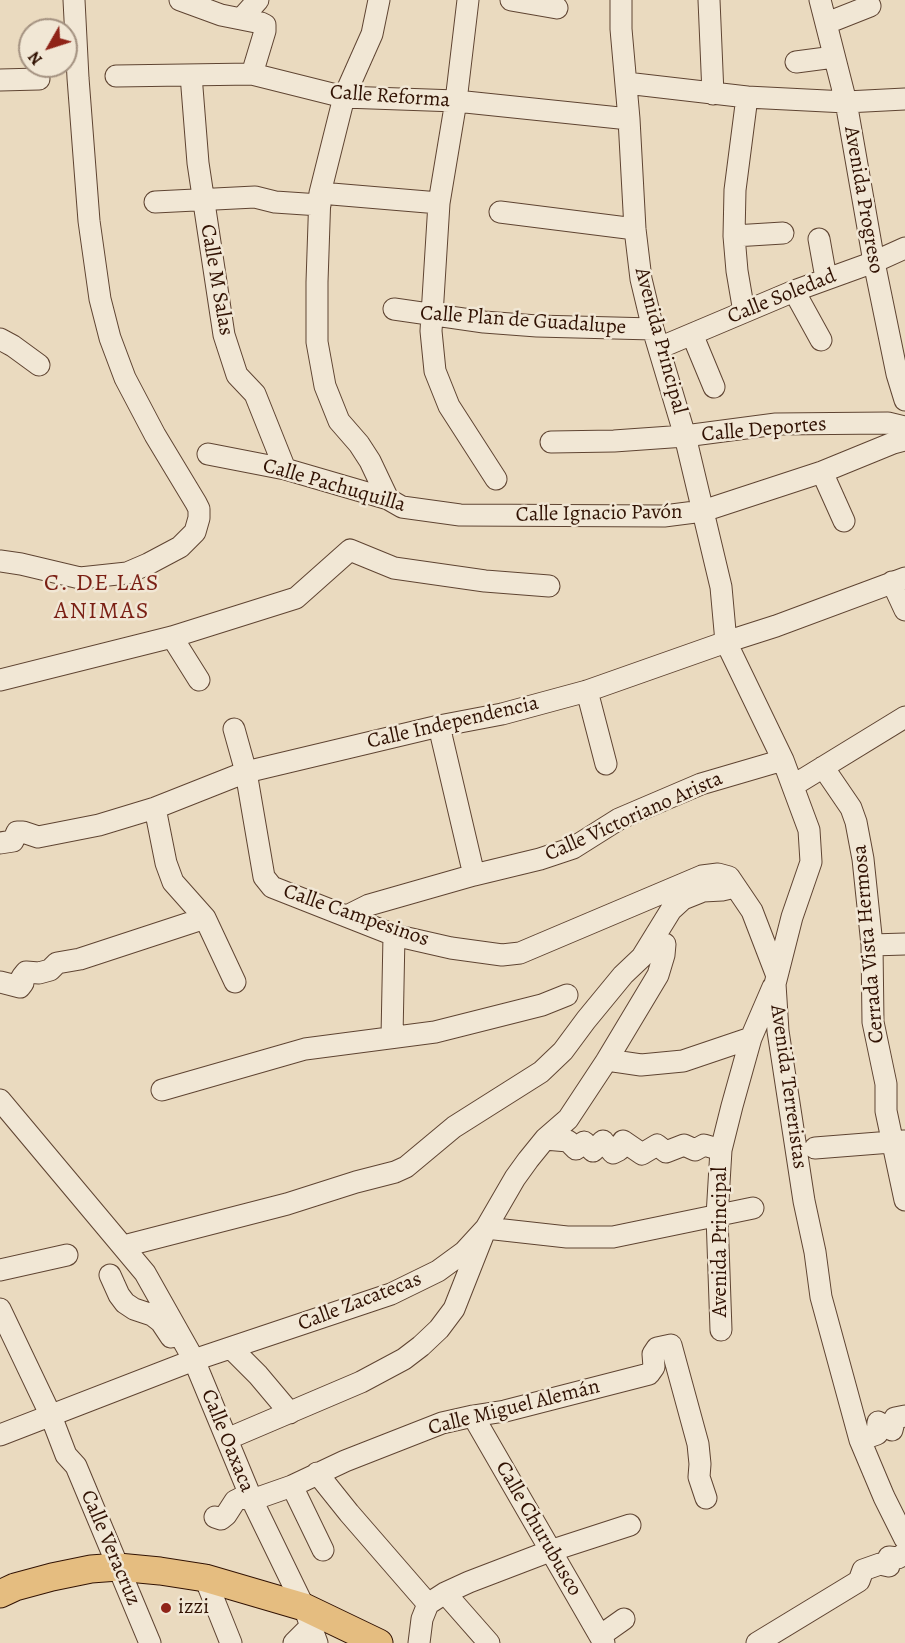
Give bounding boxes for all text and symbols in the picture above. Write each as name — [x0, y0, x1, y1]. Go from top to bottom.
north arrow — [18, 18, 78, 78]
text: N — [23, 47, 48, 70]
street label: Calle Reforma — [329, 80, 451, 114]
street label: Avenida Progreso — [838, 124, 888, 276]
street label: Calle M Salas — [194, 222, 238, 338]
street label: Calle Soledad — [724, 264, 840, 330]
street label: Avenida Principal — [628, 265, 692, 417]
street label: Calle Plan de Guadalupe — [419, 301, 627, 341]
street label: Calle Deportes — [700, 412, 828, 448]
street label: Calle Pachuquilla — [260, 454, 408, 518]
street label: Calle Ignacio Pavón — [515, 500, 683, 528]
district label: C. DE LAS ANIMAS — [44, 570, 160, 626]
street label: Calle Independencia — [365, 691, 541, 755]
street label: Calle Victoriano Arista — [541, 766, 727, 868]
street label: Cerrada Vista Hermosa — [848, 844, 890, 1044]
street label: Calle Campesinos — [280, 879, 432, 953]
street label: Avenida Terreristas — [764, 1003, 812, 1171]
street label: Avenida Principal — [708, 1167, 734, 1317]
street label: Calle Zacatecas — [295, 1267, 425, 1337]
street label: Calle Miguel Alemán — [426, 1374, 602, 1442]
street label: Calle Oaxaca — [195, 1386, 259, 1496]
street label: Calle Churubusco — [489, 1457, 587, 1601]
street label: Calle Veracruz — [74, 1486, 146, 1610]
place label: izzi — [178, 1595, 209, 1621]
marker: izzi — [159, 1601, 173, 1615]

